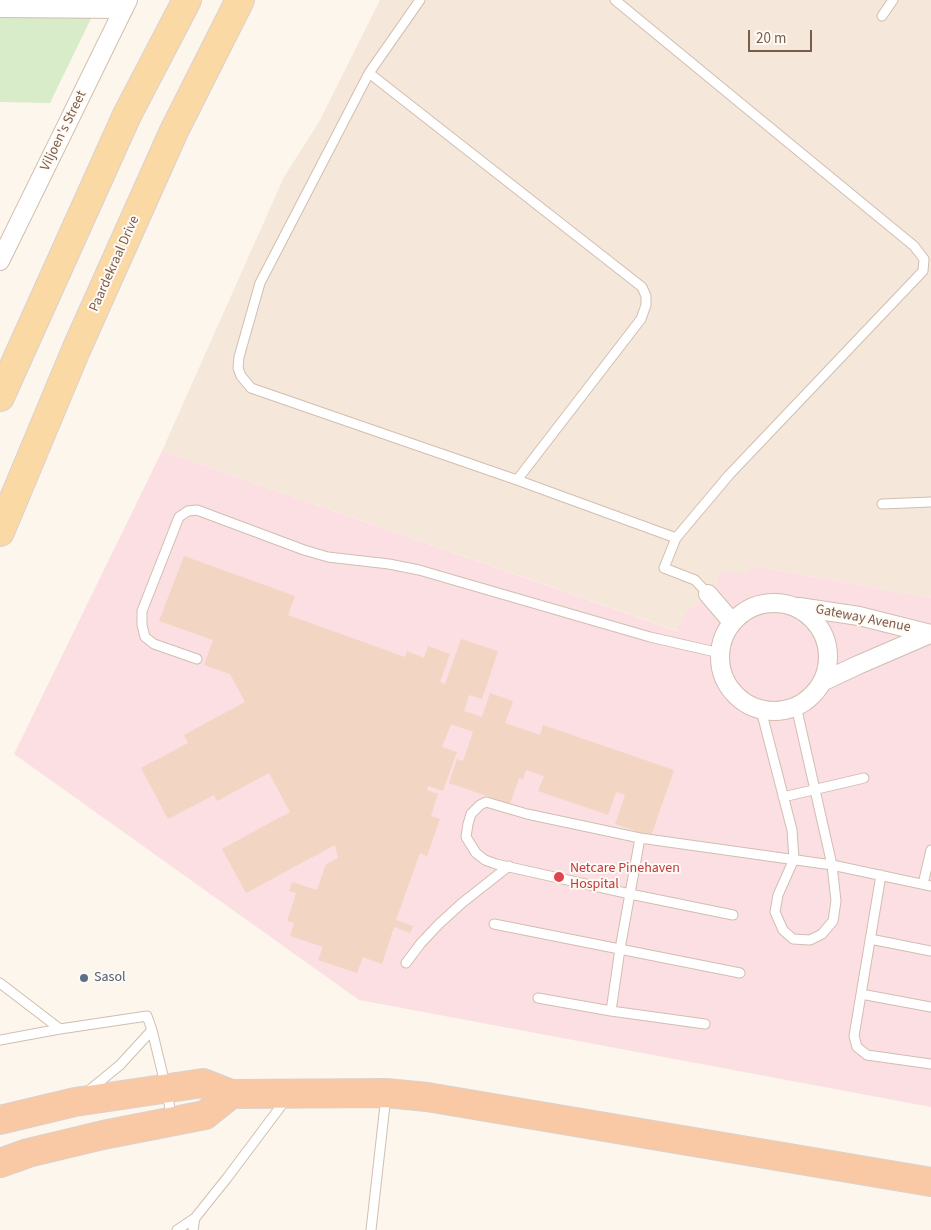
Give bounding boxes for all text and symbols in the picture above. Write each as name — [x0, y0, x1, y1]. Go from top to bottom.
scale bar — [751, 20, 815, 52]
text: 20 m — [756, 28, 786, 49]
street label: Viljoen's Street — [37, 88, 91, 174]
street label: Paardekraal Drive — [86, 213, 144, 315]
street label: Gateway Avenue — [814, 602, 912, 636]
place label: Netcare Pinehaven Hospital — [570, 861, 680, 894]
marker: Netcare Pinehaven Hospital — [552, 870, 566, 884]
place label: Sasol — [94, 970, 126, 986]
marker: Sasol — [78, 972, 90, 984]

